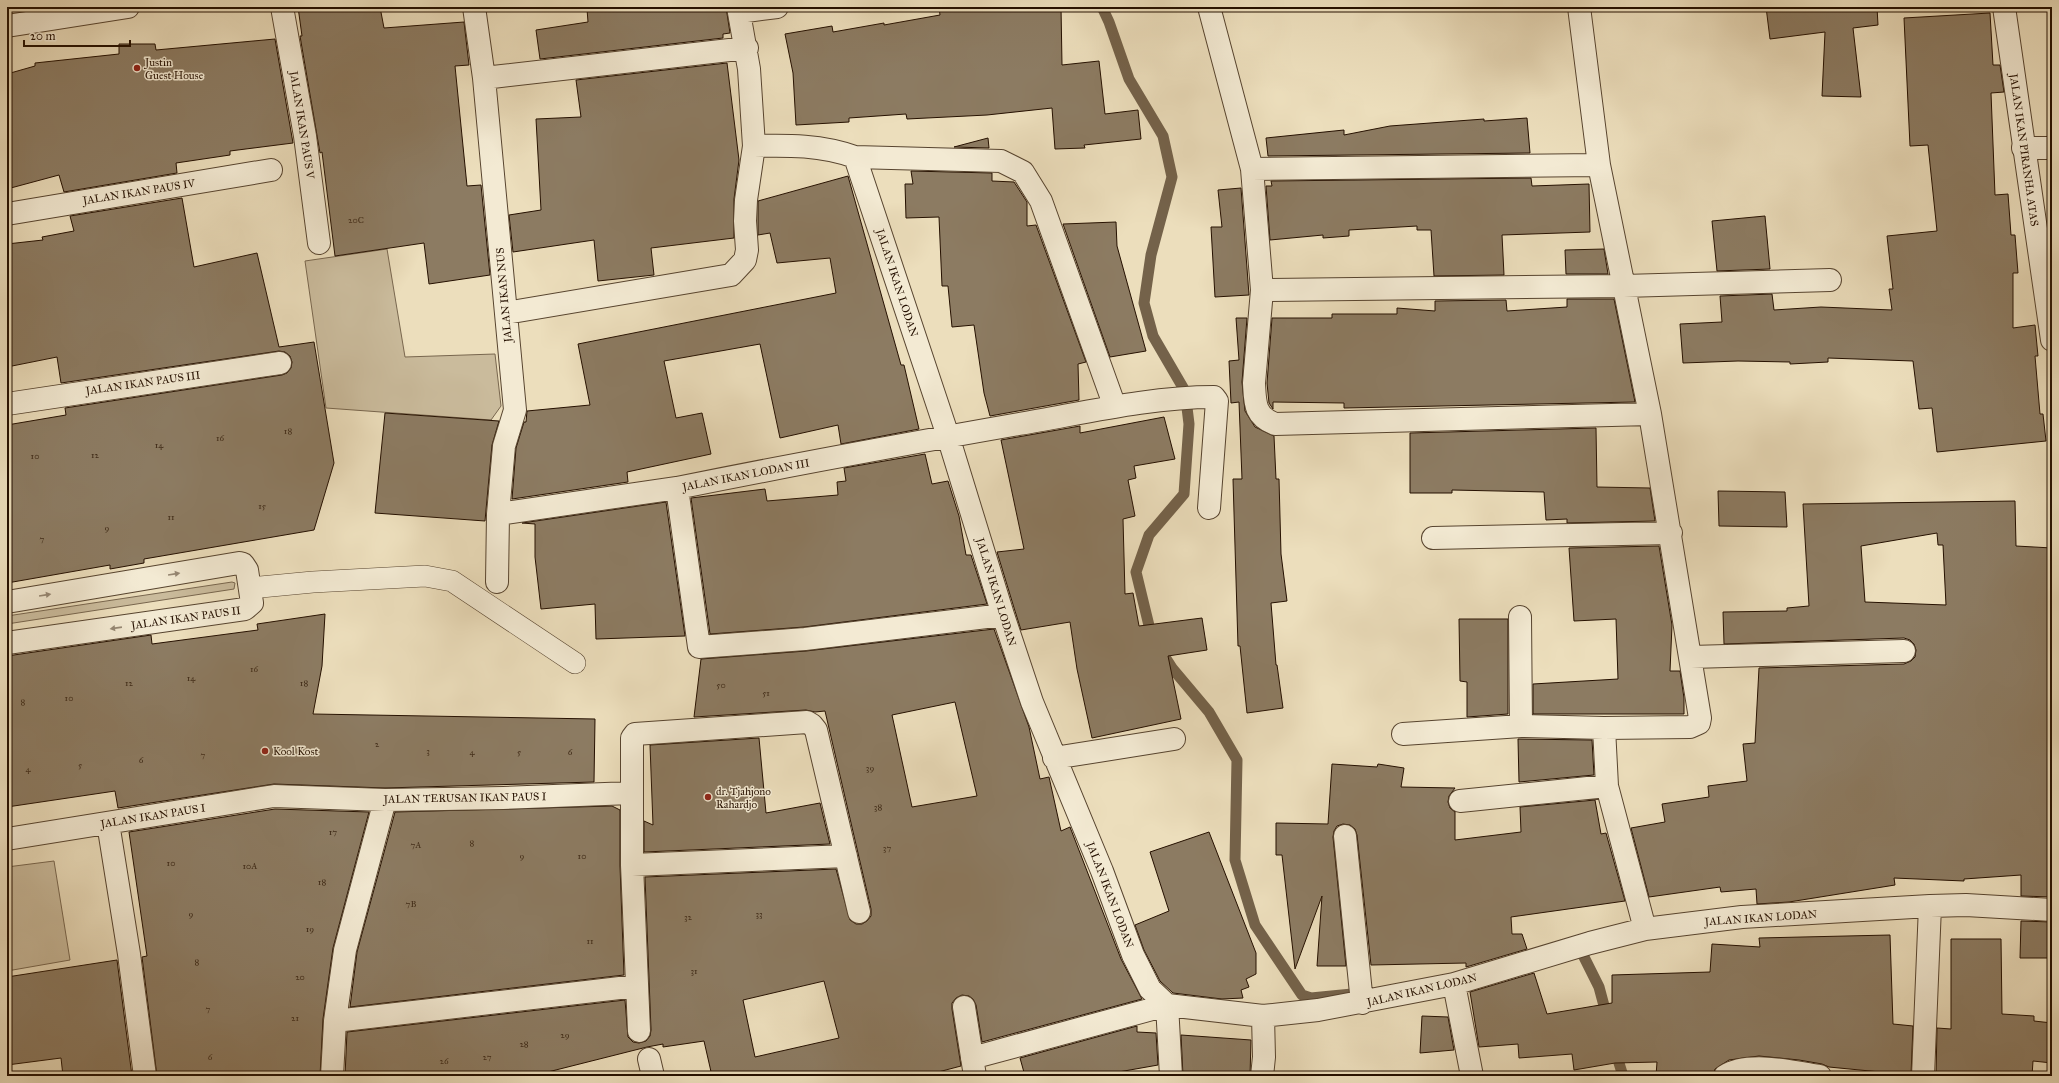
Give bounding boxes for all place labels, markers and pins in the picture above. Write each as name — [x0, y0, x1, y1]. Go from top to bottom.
place label: Justin Guest House — [144, 56, 204, 82]
marker: Justin Guest House — [132, 63, 142, 73]
place label: Kool Kost — [273, 745, 318, 758]
marker: Kool Kost — [260, 746, 270, 756]
place label: dr. Tjahjono Rahardjo — [716, 785, 771, 811]
marker: dr. Tjahjono Rahardjo — [703, 792, 713, 802]

